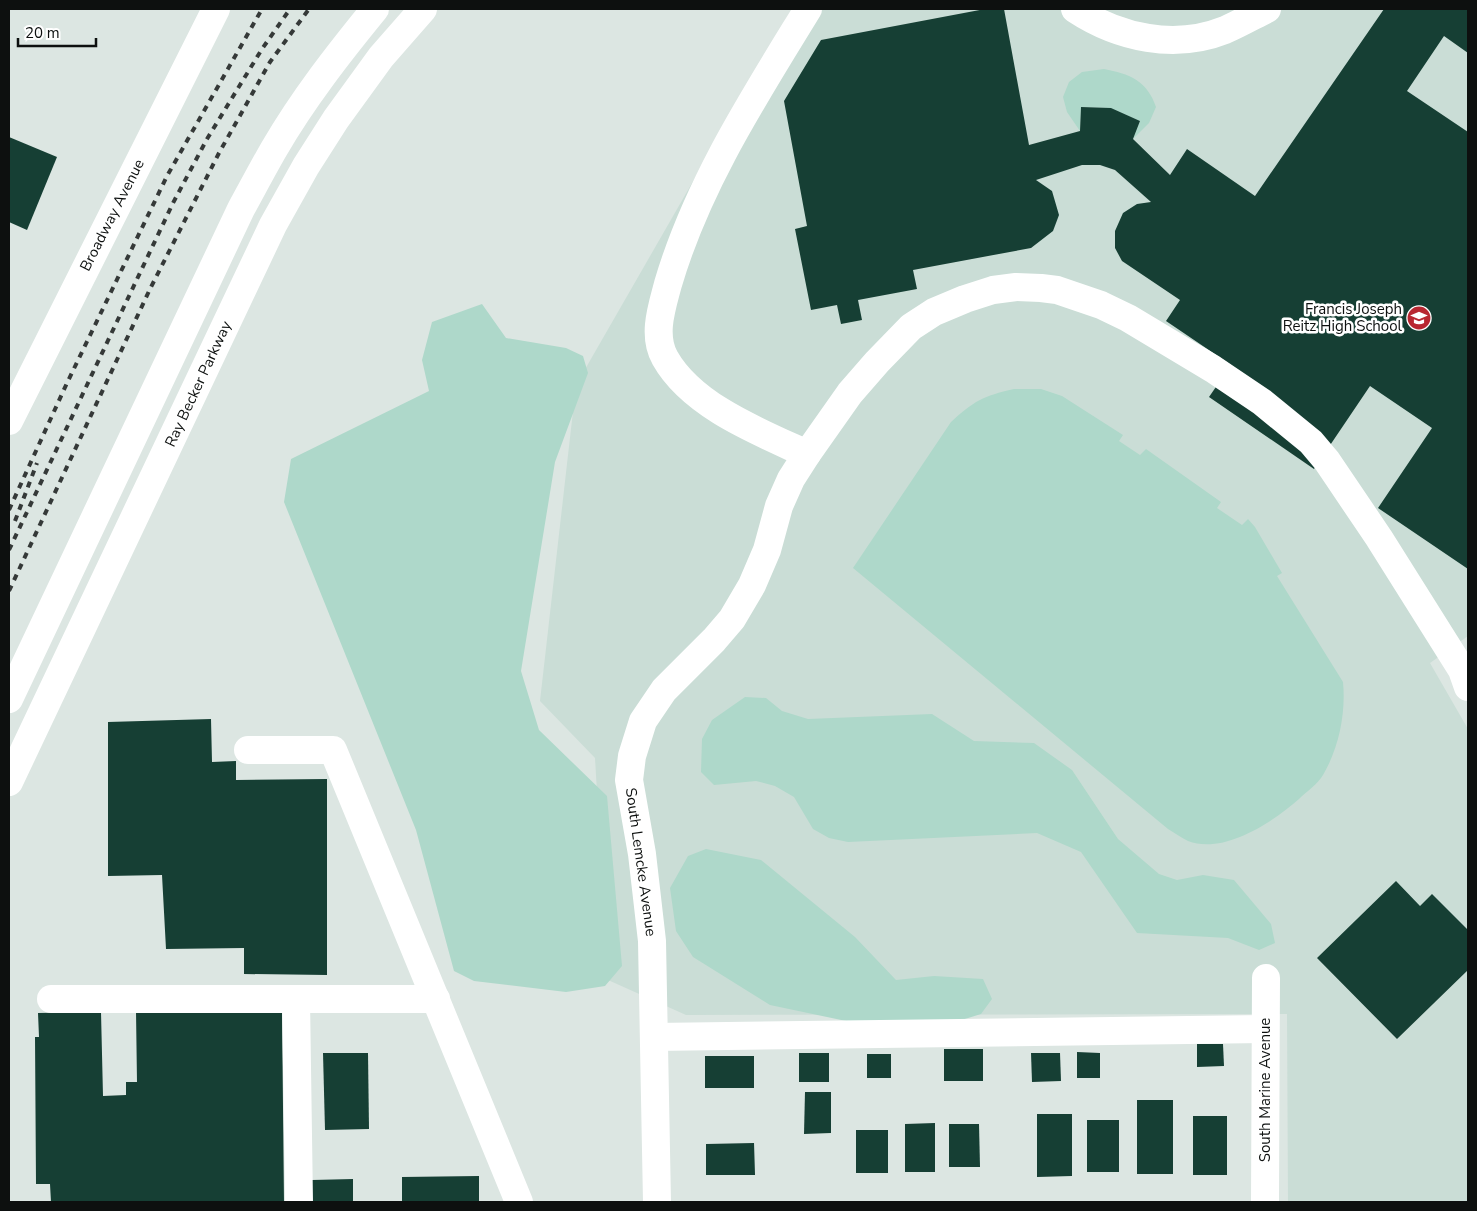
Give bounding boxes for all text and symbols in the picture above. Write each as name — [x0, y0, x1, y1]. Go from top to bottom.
scale bar — [18, 15, 95, 47]
text: 20 m — [25, 23, 60, 43]
street label: Broadway Avenue — [75, 155, 149, 275]
place label: Francis Joseph Reitz High School — [1283, 299, 1403, 336]
school or university icon: Francis Joseph Reitz High School — [1406, 305, 1432, 331]
street label: Ray Becker Parkway — [160, 318, 236, 450]
street label: South Lemcke Avenue — [621, 787, 661, 937]
street label: South Marine Avenue — [1255, 1018, 1275, 1162]

